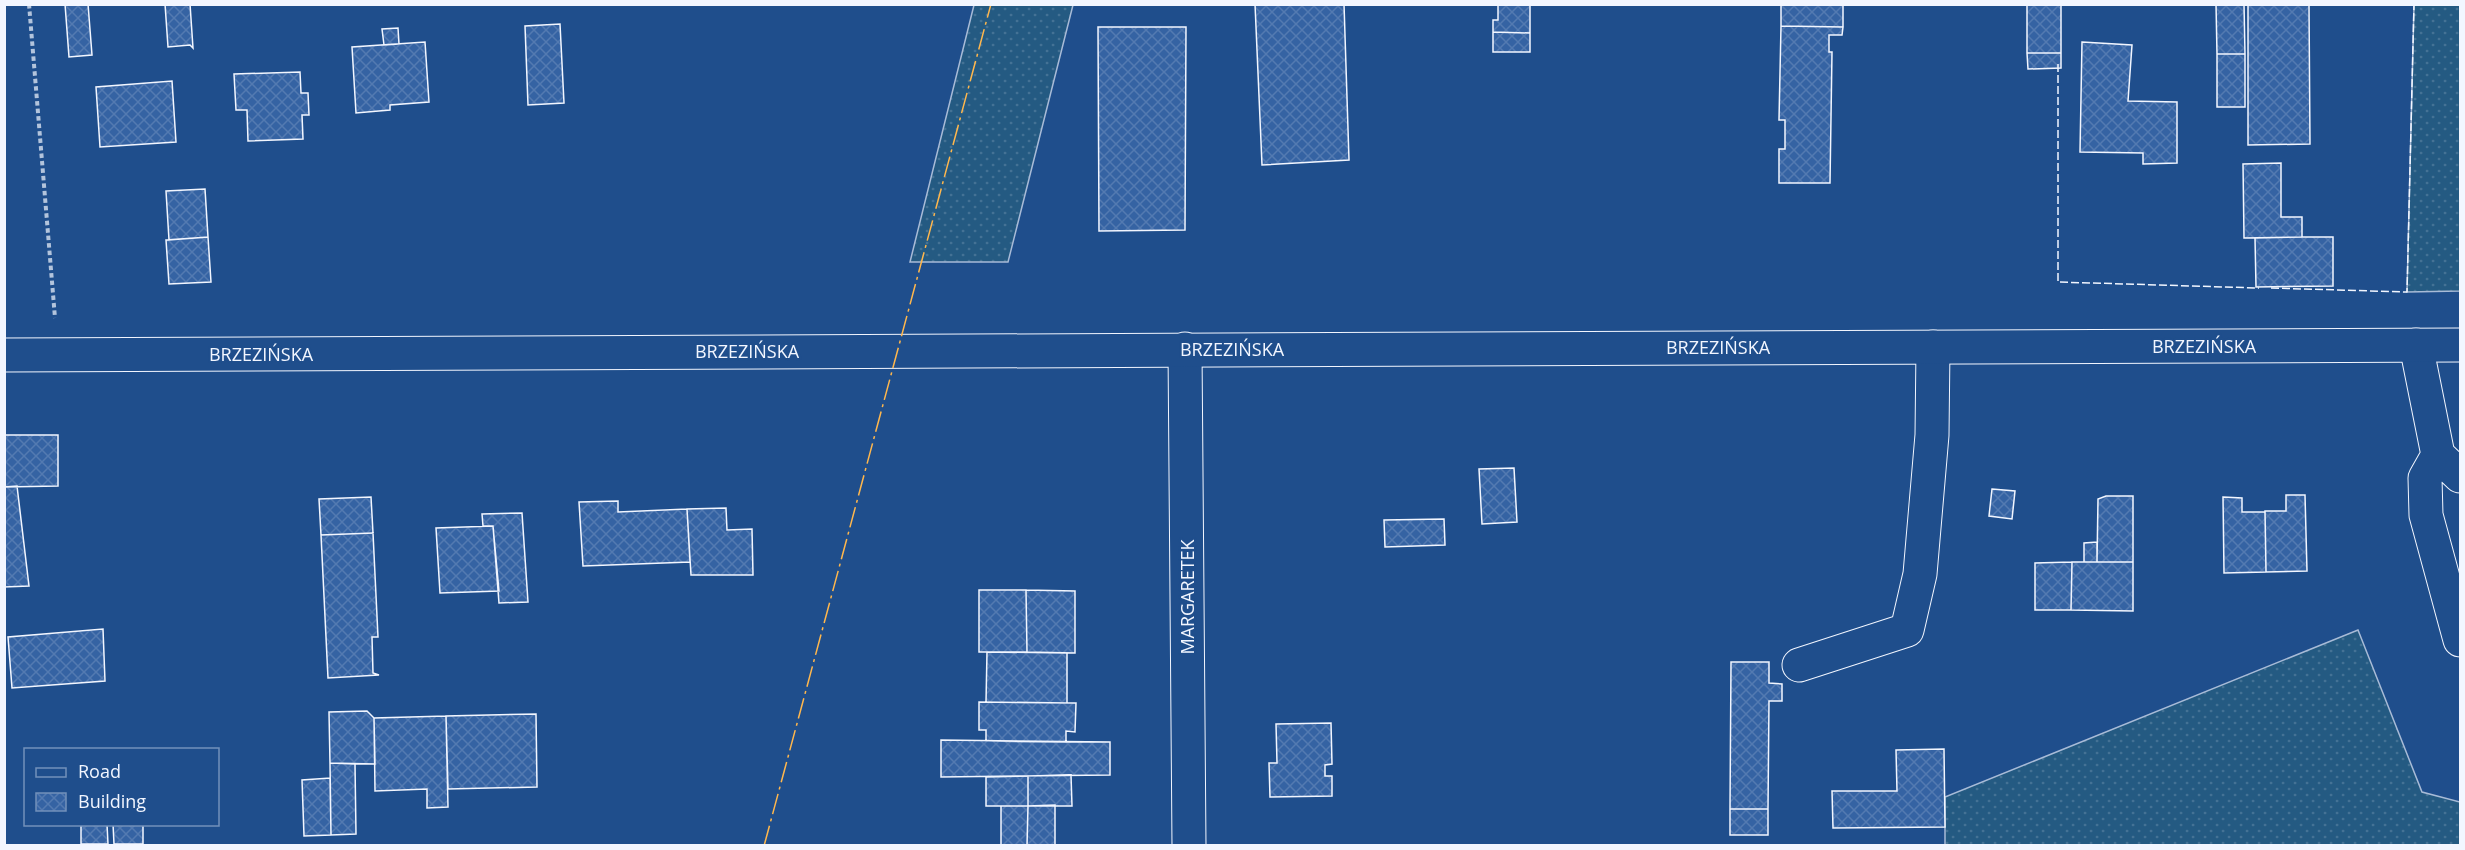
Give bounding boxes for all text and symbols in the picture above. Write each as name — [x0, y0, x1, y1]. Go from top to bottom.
street label: BRZEZIŃSKA — [2152, 334, 2257, 358]
street label: BRZEZIŃSKA — [1666, 335, 1771, 359]
street label: BRZEZIŃSKA — [1180, 337, 1285, 361]
street label: BRZEZIŃSKA — [695, 339, 800, 363]
street label: BRZEZIŃSKA — [209, 342, 314, 366]
street label: MARGARETEK — [1175, 538, 1199, 655]
legend — [24, 748, 219, 826]
text: Road — [78, 759, 121, 783]
text: Building — [78, 789, 146, 813]

